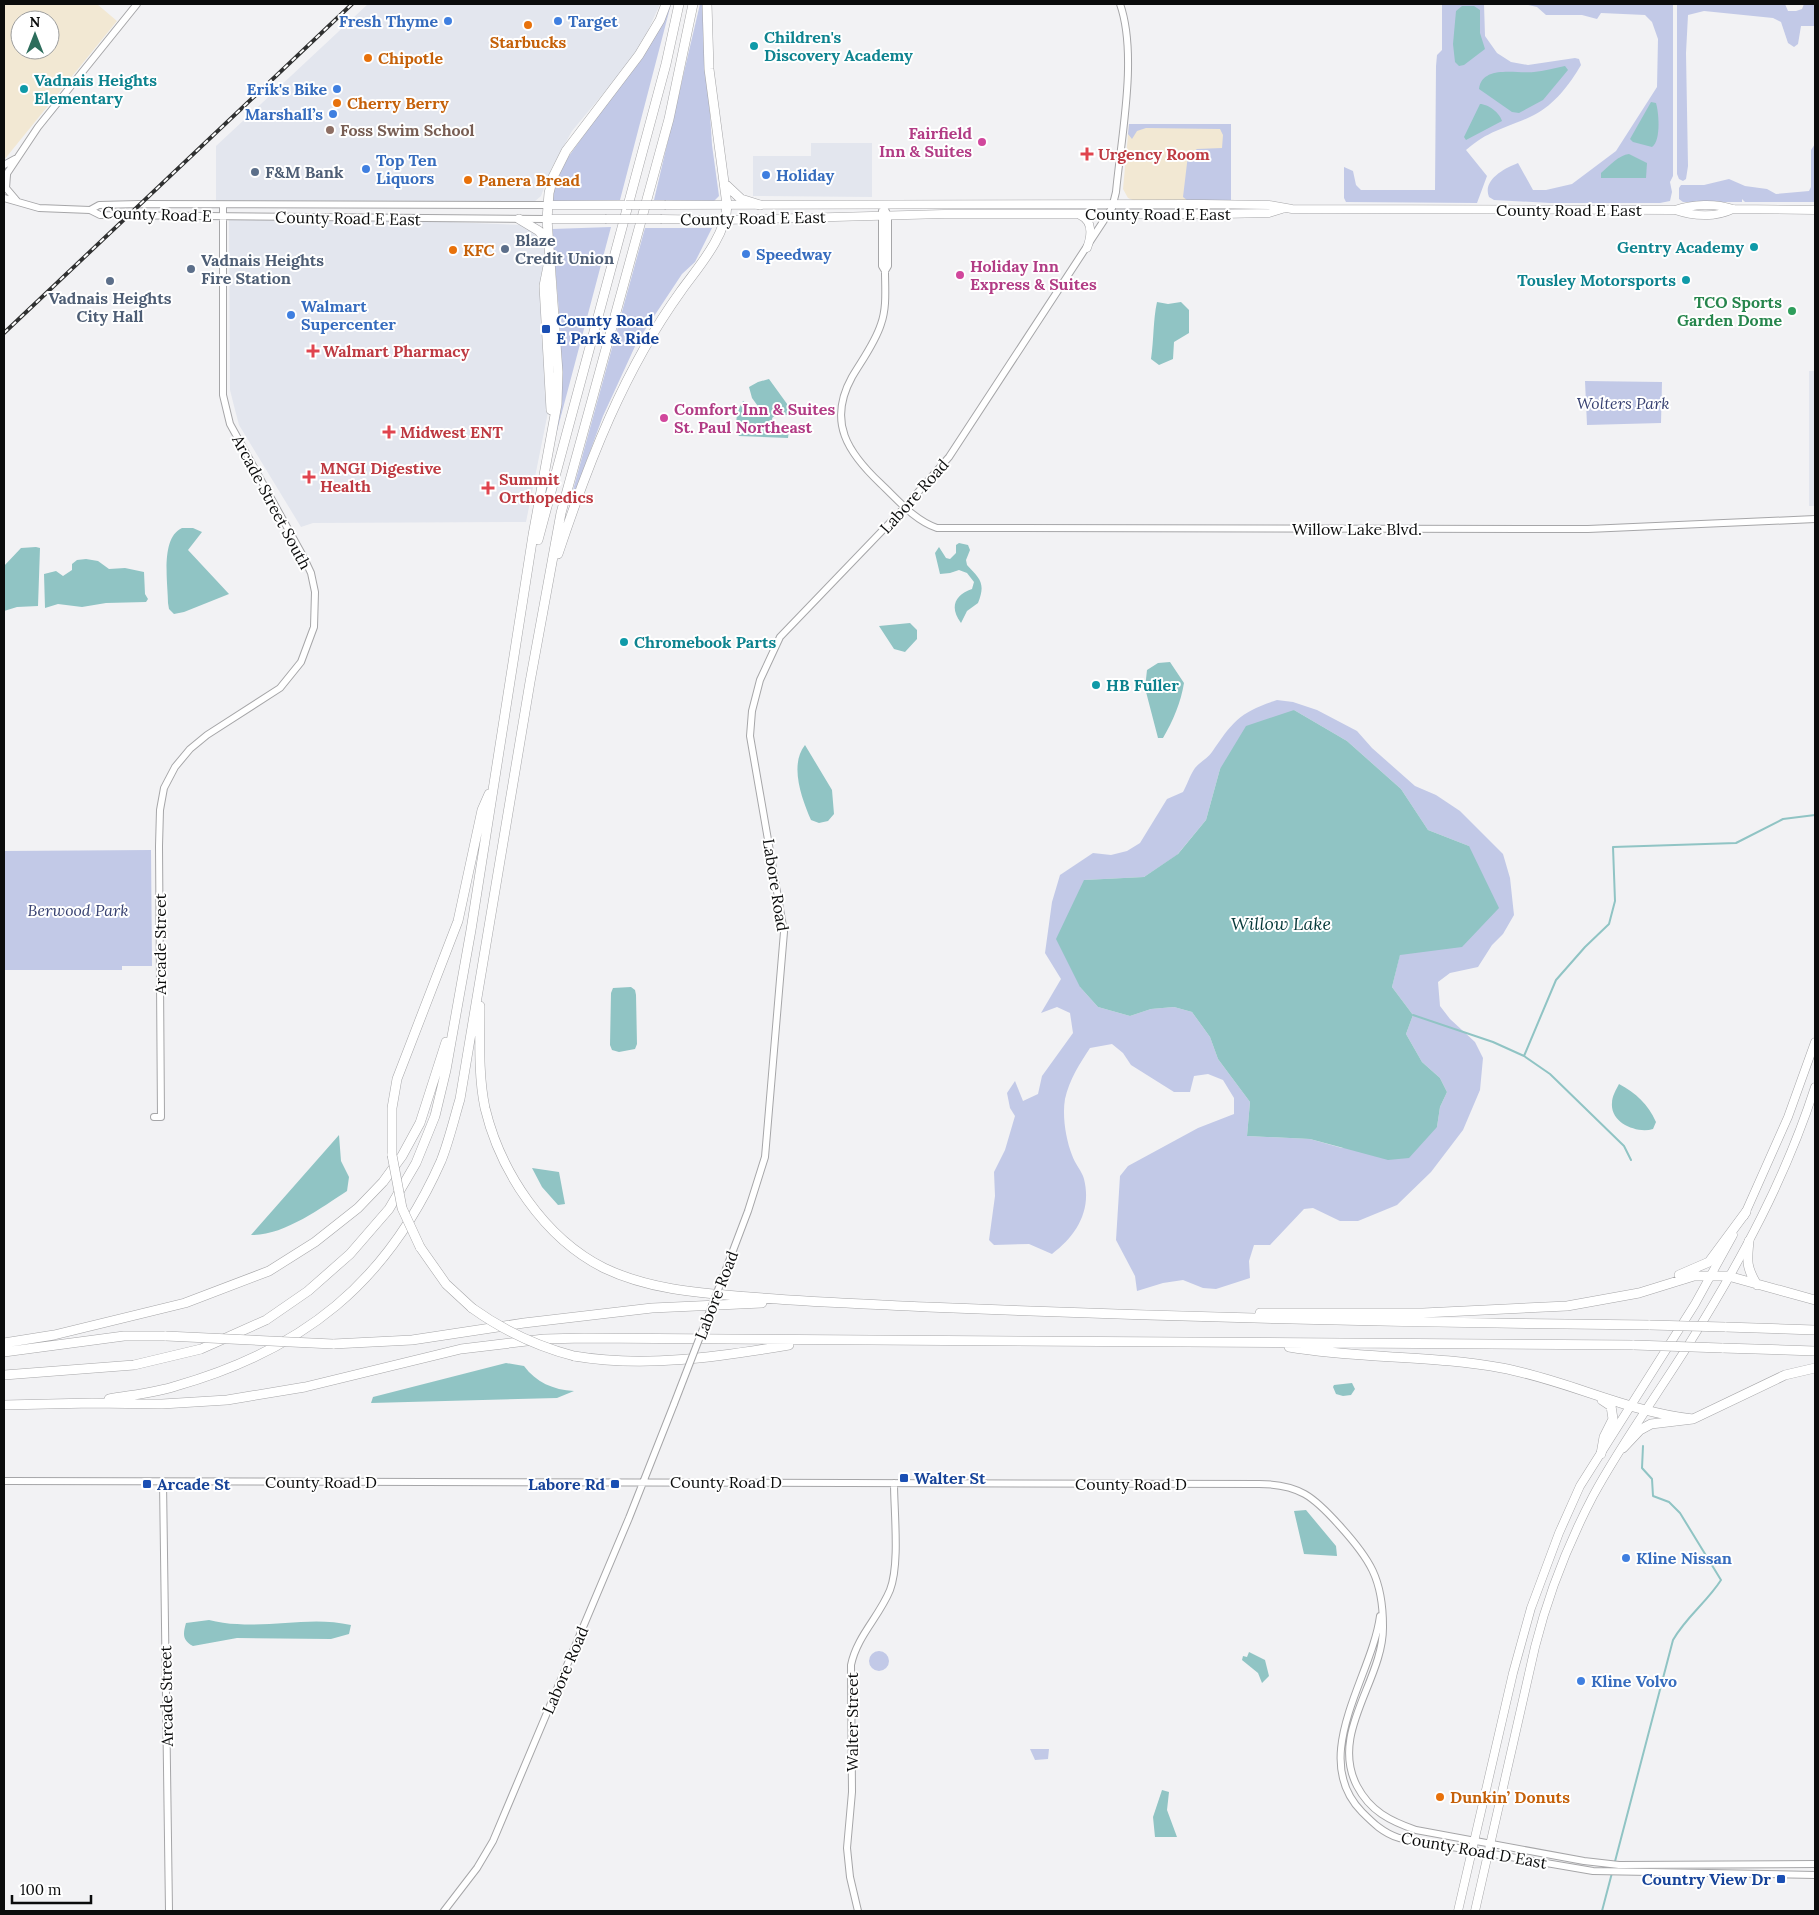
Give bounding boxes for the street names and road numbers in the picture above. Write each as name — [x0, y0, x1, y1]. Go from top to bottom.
street label: County Road E East — [1496, 200, 1643, 220]
street label: County Road E — [102, 202, 212, 226]
street label: County Road E East — [1085, 204, 1232, 224]
street label: County Road E East — [275, 207, 422, 229]
street label: County Road E East — [680, 207, 827, 229]
street label: Arcade Street South — [228, 430, 316, 573]
street label: Labore Road — [875, 454, 953, 537]
street label: Willow Lake Blvd. — [1292, 519, 1422, 539]
street label: Labore Road — [759, 837, 793, 933]
street label: Arcade Street — [150, 893, 170, 996]
street label: Labore Road — [690, 1247, 742, 1342]
street label: County Road D — [265, 1472, 377, 1492]
street label: County Road D — [670, 1472, 782, 1492]
street label: County Road D — [1075, 1474, 1187, 1494]
street label: Labore Road — [538, 1623, 593, 1717]
street label: Arcade Street — [155, 1644, 177, 1748]
street label: Walter Street — [842, 1672, 862, 1772]
street label: County Road D East — [1399, 1827, 1549, 1873]

